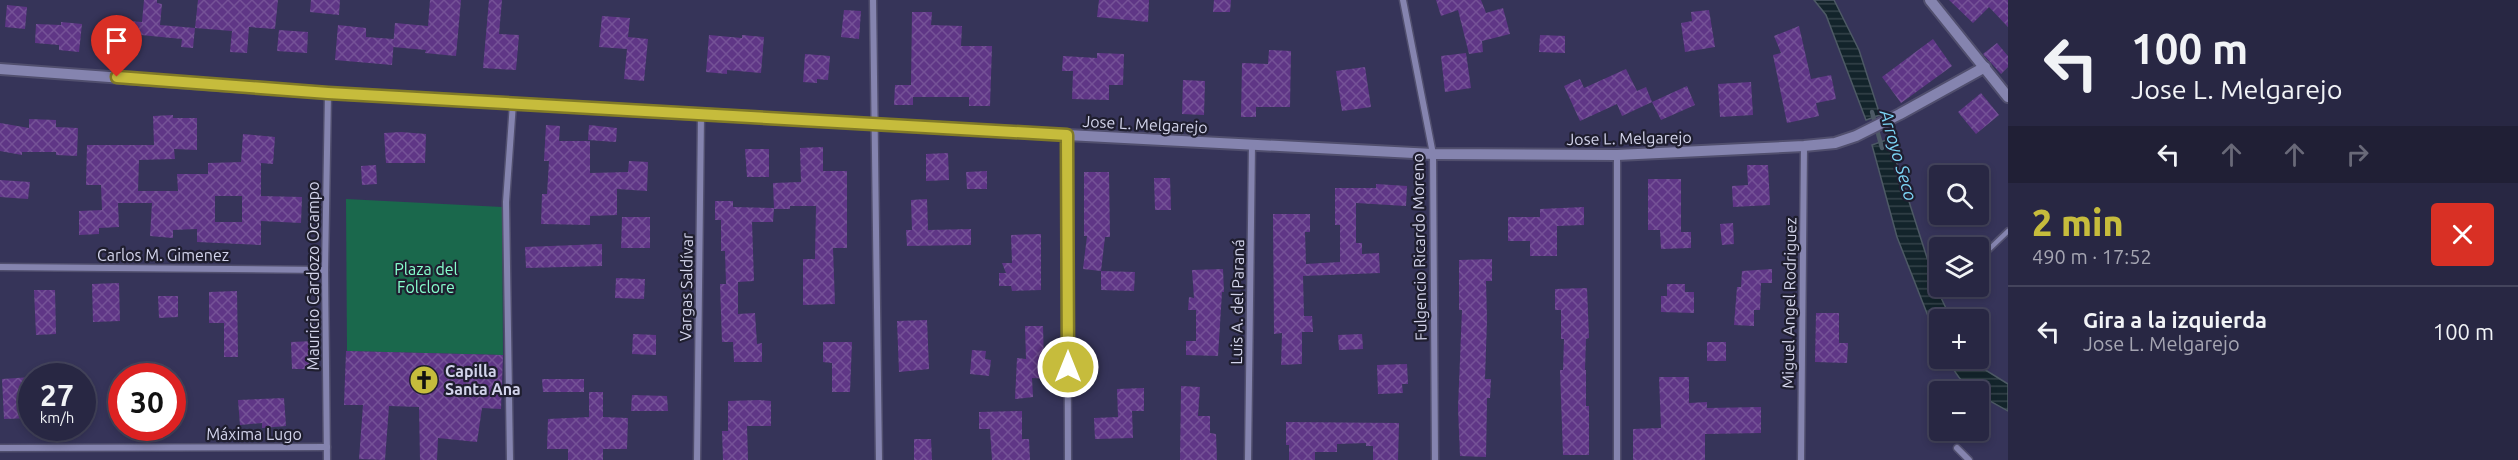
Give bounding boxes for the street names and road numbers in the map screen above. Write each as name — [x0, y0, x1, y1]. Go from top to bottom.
street label: Jose L. Melgarejo — [1082, 112, 1208, 136]
street label: Jose L. Melgarejo — [1566, 128, 1692, 148]
street label: Fulgencio Ricardo Moreno — [1408, 153, 1430, 341]
street label: Mauricio Cardozo Ocampo — [304, 181, 322, 371]
street label: Miguel Angel Rodriguez — [1779, 217, 1799, 389]
street label: Vargas Saldívar — [676, 233, 696, 341]
street label: Luis A. del Paraná — [1227, 239, 1247, 365]
street label: Carlos M. Gimenez — [97, 246, 229, 264]
street label: Máxima Lugo — [206, 425, 302, 443]

